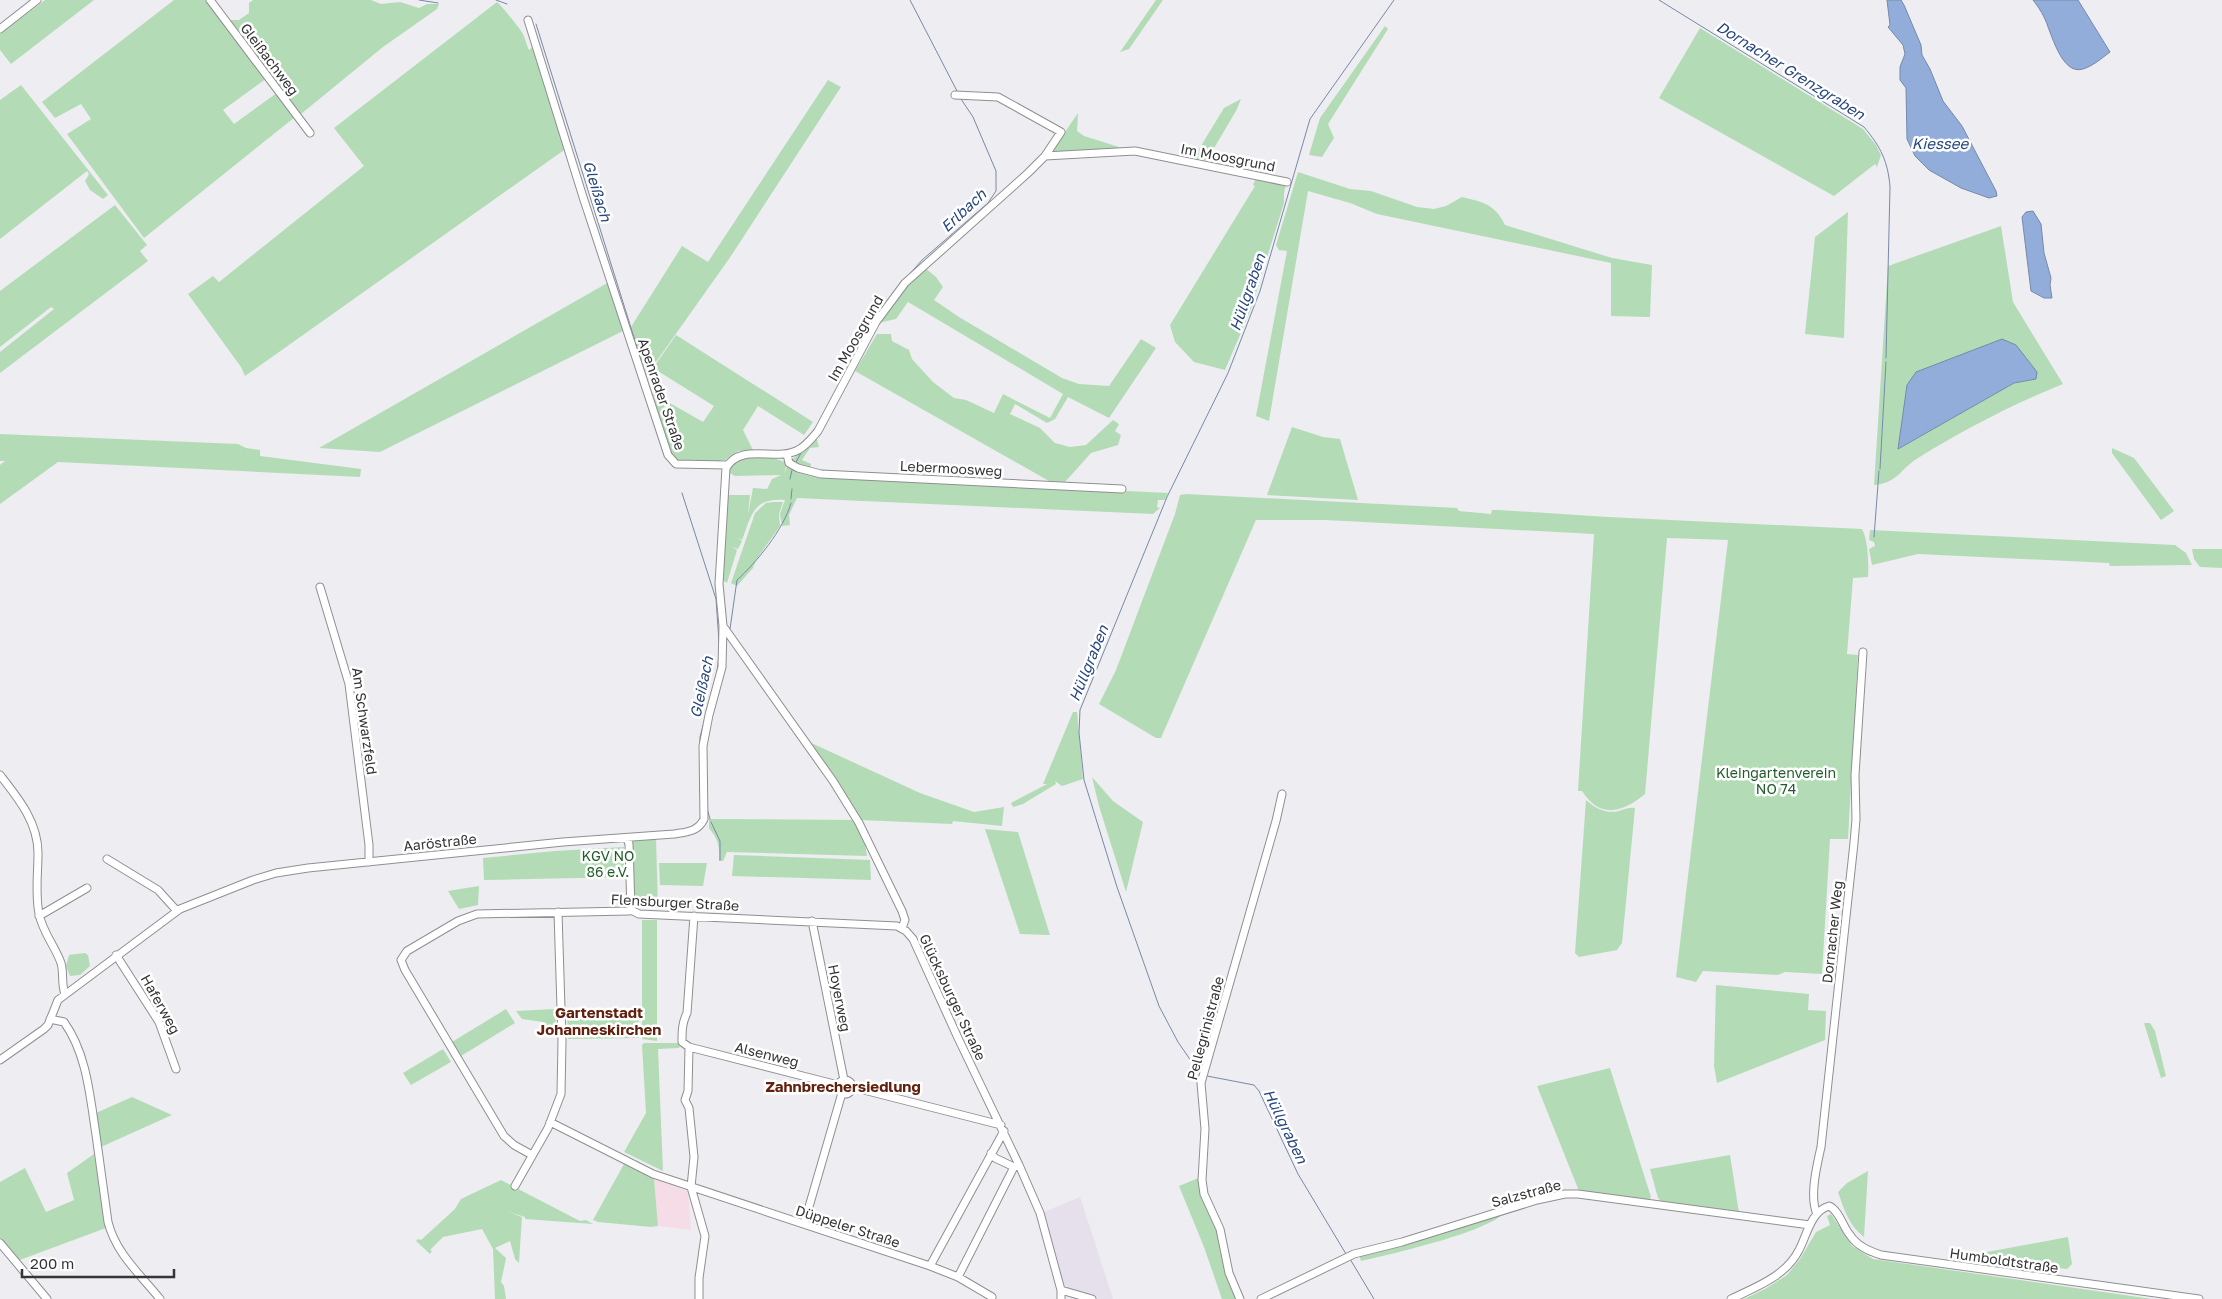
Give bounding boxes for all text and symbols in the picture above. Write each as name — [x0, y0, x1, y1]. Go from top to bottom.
water label: Dornacher Grenzgraben — [1713, 17, 1869, 124]
street label: Gleißachweg — [237, 19, 303, 99]
water label: Kiessee — [1912, 134, 1969, 152]
street label: Im Moosgrund — [1179, 139, 1277, 175]
water label: Gleißach — [580, 158, 616, 224]
water label: Erlbach — [937, 184, 990, 235]
water label: Hüllgraben — [1225, 250, 1270, 333]
street label: Im Moosgrund — [824, 292, 886, 384]
street label: Apenrader Straße — [635, 336, 689, 452]
street label: Lebermoosweg — [899, 457, 1003, 479]
water label: Hüllgraben — [1065, 622, 1113, 704]
water label: Gleißach — [686, 654, 716, 719]
street label: Am Schwarzfeld — [349, 666, 381, 776]
park label: Kleingartenverein NO 74 — [1716, 764, 1836, 797]
street label: Aaröstraße — [403, 830, 477, 854]
park label: KGV NO 86 e.V. — [582, 847, 634, 880]
street label: Dornacher Weg — [1818, 880, 1846, 984]
street label: Flensburger Straße — [610, 890, 740, 914]
street label: Glücksburger Straße — [916, 931, 990, 1063]
street label: Hoyerweg — [825, 963, 855, 1033]
street label: Haferweg — [138, 971, 184, 1037]
street label: Pellegrinistraße — [1183, 974, 1227, 1082]
district label: Gartenstadt Johanneskirchen — [537, 1003, 661, 1038]
street label: Alsenweg — [733, 1038, 801, 1070]
district label: Zahnbrechersiedlung — [765, 1077, 921, 1095]
water label: Hüllgraben — [1259, 1086, 1312, 1167]
street label: Salzstraße — [1489, 1176, 1563, 1210]
street label: Düppeler Straße — [794, 1201, 902, 1251]
street label: Humboldtstraße — [1949, 1244, 2059, 1276]
scale bar — [22, 1246, 175, 1278]
text: 200 m — [30, 1254, 74, 1272]

